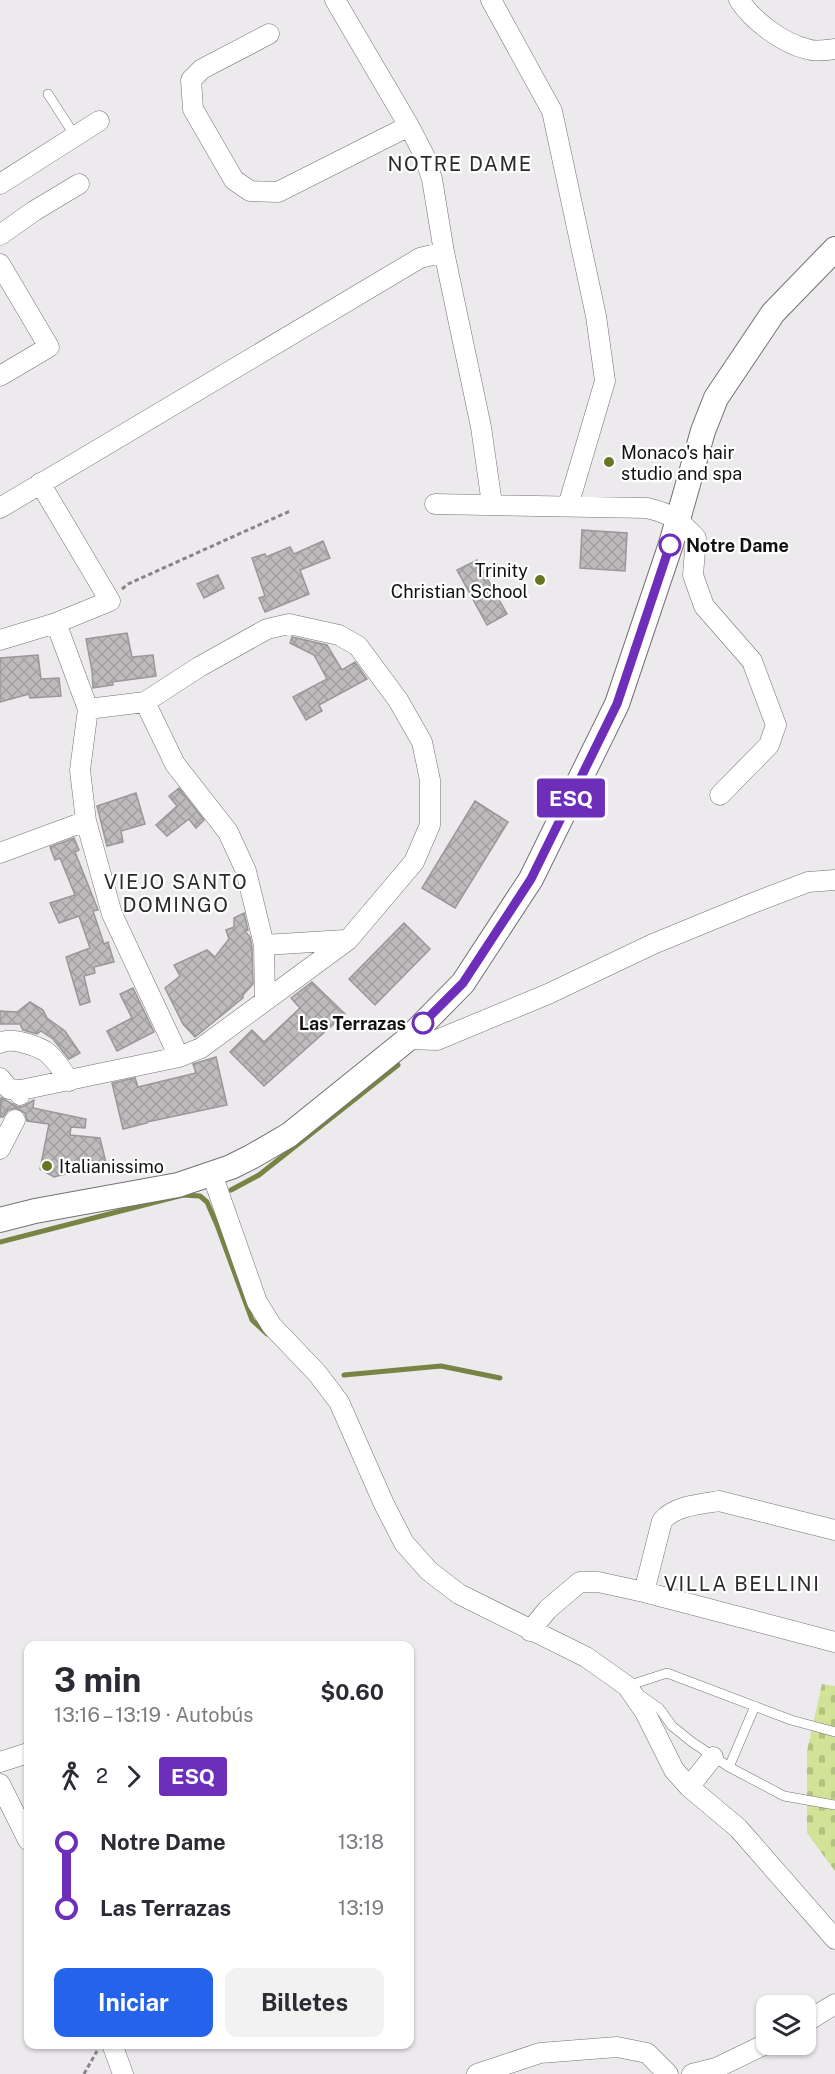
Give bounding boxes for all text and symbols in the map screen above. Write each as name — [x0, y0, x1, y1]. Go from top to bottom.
district label: NOTRE DAME — [387, 152, 533, 176]
place label: Monaco's hair studio and spa — [621, 442, 742, 484]
marker: Monaco's hair studio and spa — [602, 455, 616, 469]
marker: Notre Dame — [659, 534, 681, 556]
place label: Notre Dame — [686, 535, 789, 556]
place label: Trinity Christian School — [391, 560, 528, 602]
marker: Trinity Christian School — [533, 573, 547, 587]
line badge: ESQ — [536, 778, 606, 818]
text: ESQ — [549, 786, 593, 811]
district label: VIEJO SANTO DOMINGO — [104, 870, 248, 917]
marker: Las Terrazas — [412, 1012, 434, 1034]
place label: Las Terrazas — [299, 1013, 406, 1034]
place label: Italianissimo — [59, 1156, 164, 1177]
marker: Italianissimo — [40, 1159, 54, 1173]
district label: VILLA BELLINI — [664, 1572, 820, 1596]
text: 3 min — [54, 1661, 141, 1699]
text: $0.60 — [320, 1679, 384, 1705]
text: 13:16 – 13:19 · Autobús — [54, 1703, 253, 1727]
icon: walk — [54, 1760, 87, 1793]
icon: forward — [117, 1760, 150, 1793]
text: 2 — [96, 1764, 108, 1788]
text: ESQ — [171, 1764, 215, 1789]
text: Notre Dame — [100, 1829, 226, 1855]
text: 13:18 — [338, 1830, 384, 1854]
text: Las Terrazas — [100, 1895, 231, 1921]
text: 13:19 — [338, 1896, 384, 1920]
button: Iniciar — [54, 1968, 213, 2037]
button: Billetes — [225, 1968, 384, 2037]
map controls — [756, 1995, 816, 2055]
button: layers — [756, 1995, 816, 2055]

